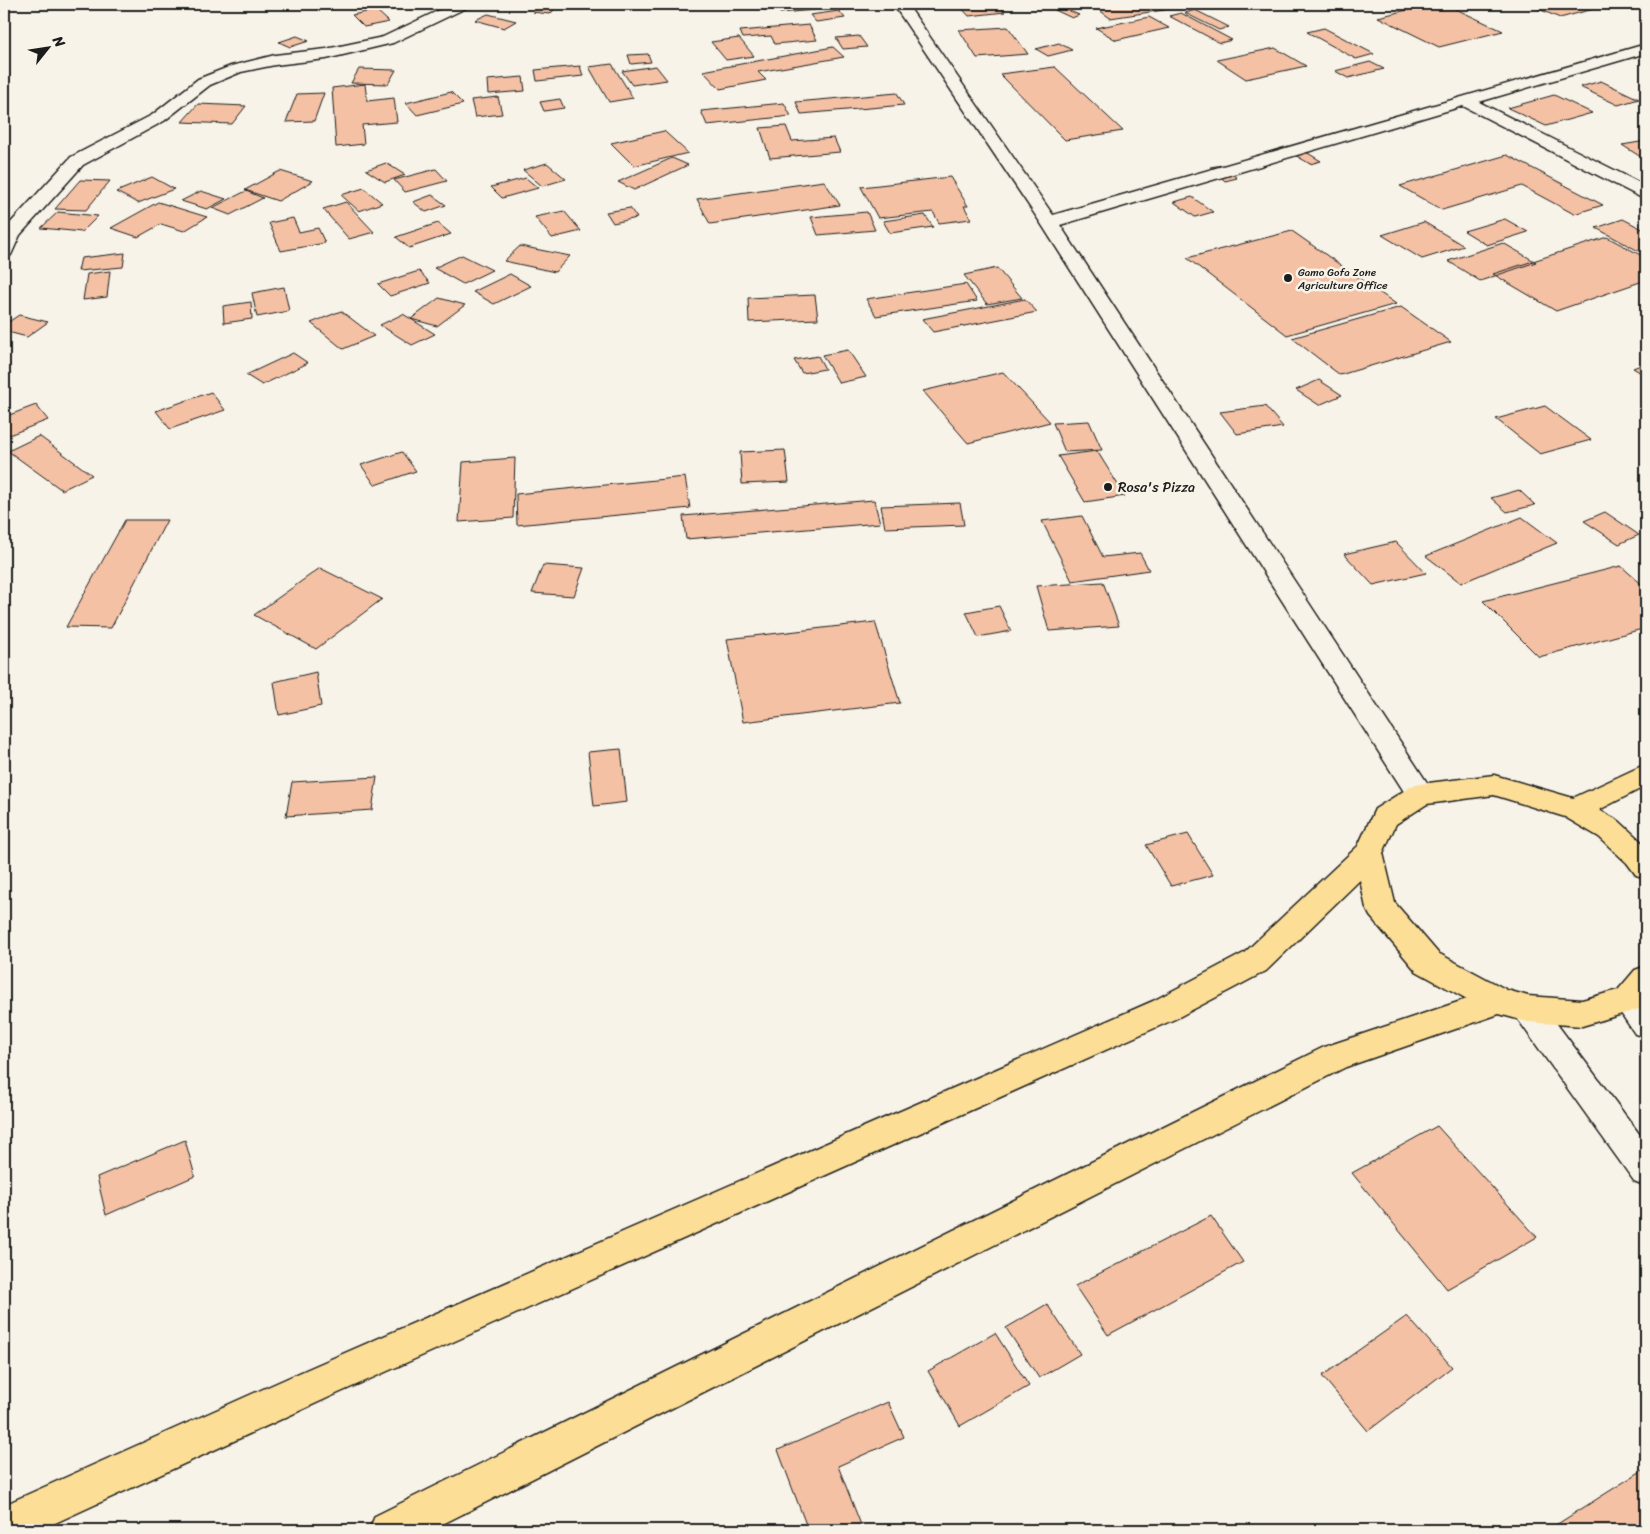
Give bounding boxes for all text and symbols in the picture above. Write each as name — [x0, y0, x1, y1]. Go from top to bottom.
north arrow — [22, 22, 72, 72]
text: N — [45, 30, 72, 52]
place label: Gamo Gofa Zone Agriculture Office — [1297, 263, 1388, 295]
marker: Gamo Gofa Zone Agriculture Office — [1282, 272, 1294, 284]
place label: Rosa's Pizza — [1118, 475, 1195, 500]
marker: Rosa's Pizza — [1102, 481, 1114, 493]

